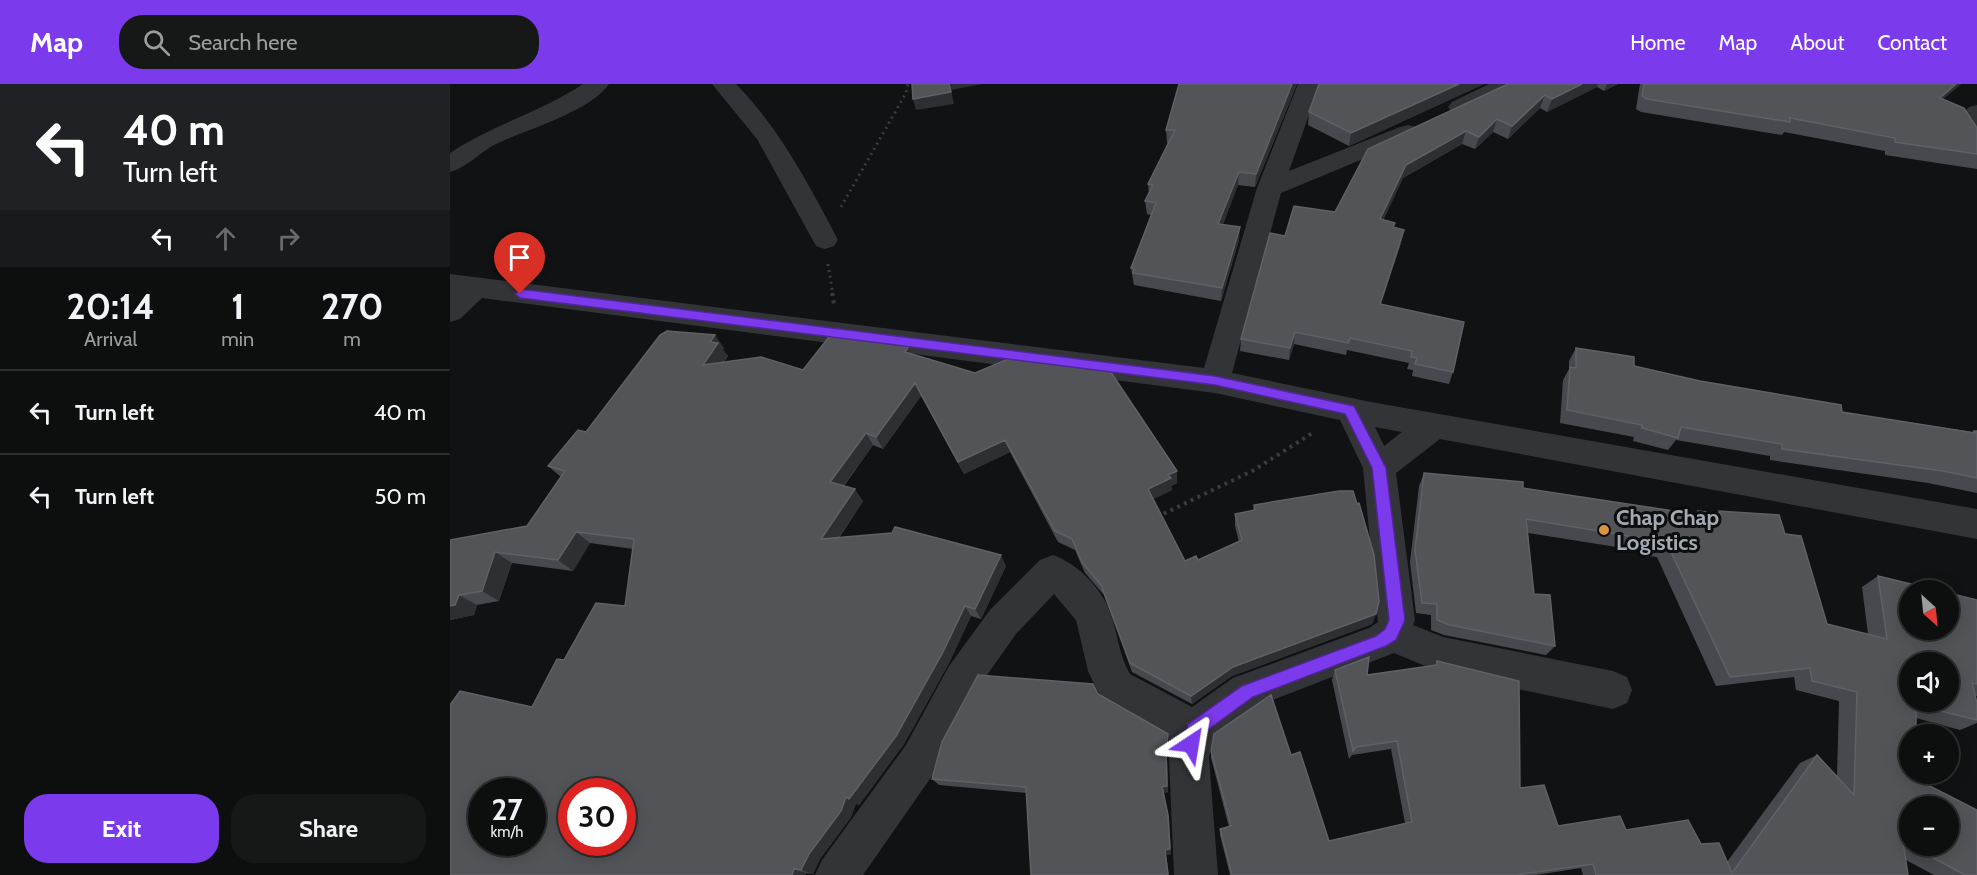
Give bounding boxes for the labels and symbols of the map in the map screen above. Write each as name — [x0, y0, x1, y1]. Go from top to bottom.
pin — [494, 232, 545, 294]
place label: Chap Chap Logistics — [1616, 504, 1719, 556]
marker: Chap Chap Logistics — [1597, 523, 1611, 537]
north arrow — [1899, 580, 1959, 640]
position arrow — [1159, 712, 1223, 776]
speed limit sign: 30 — [558, 778, 636, 856]

